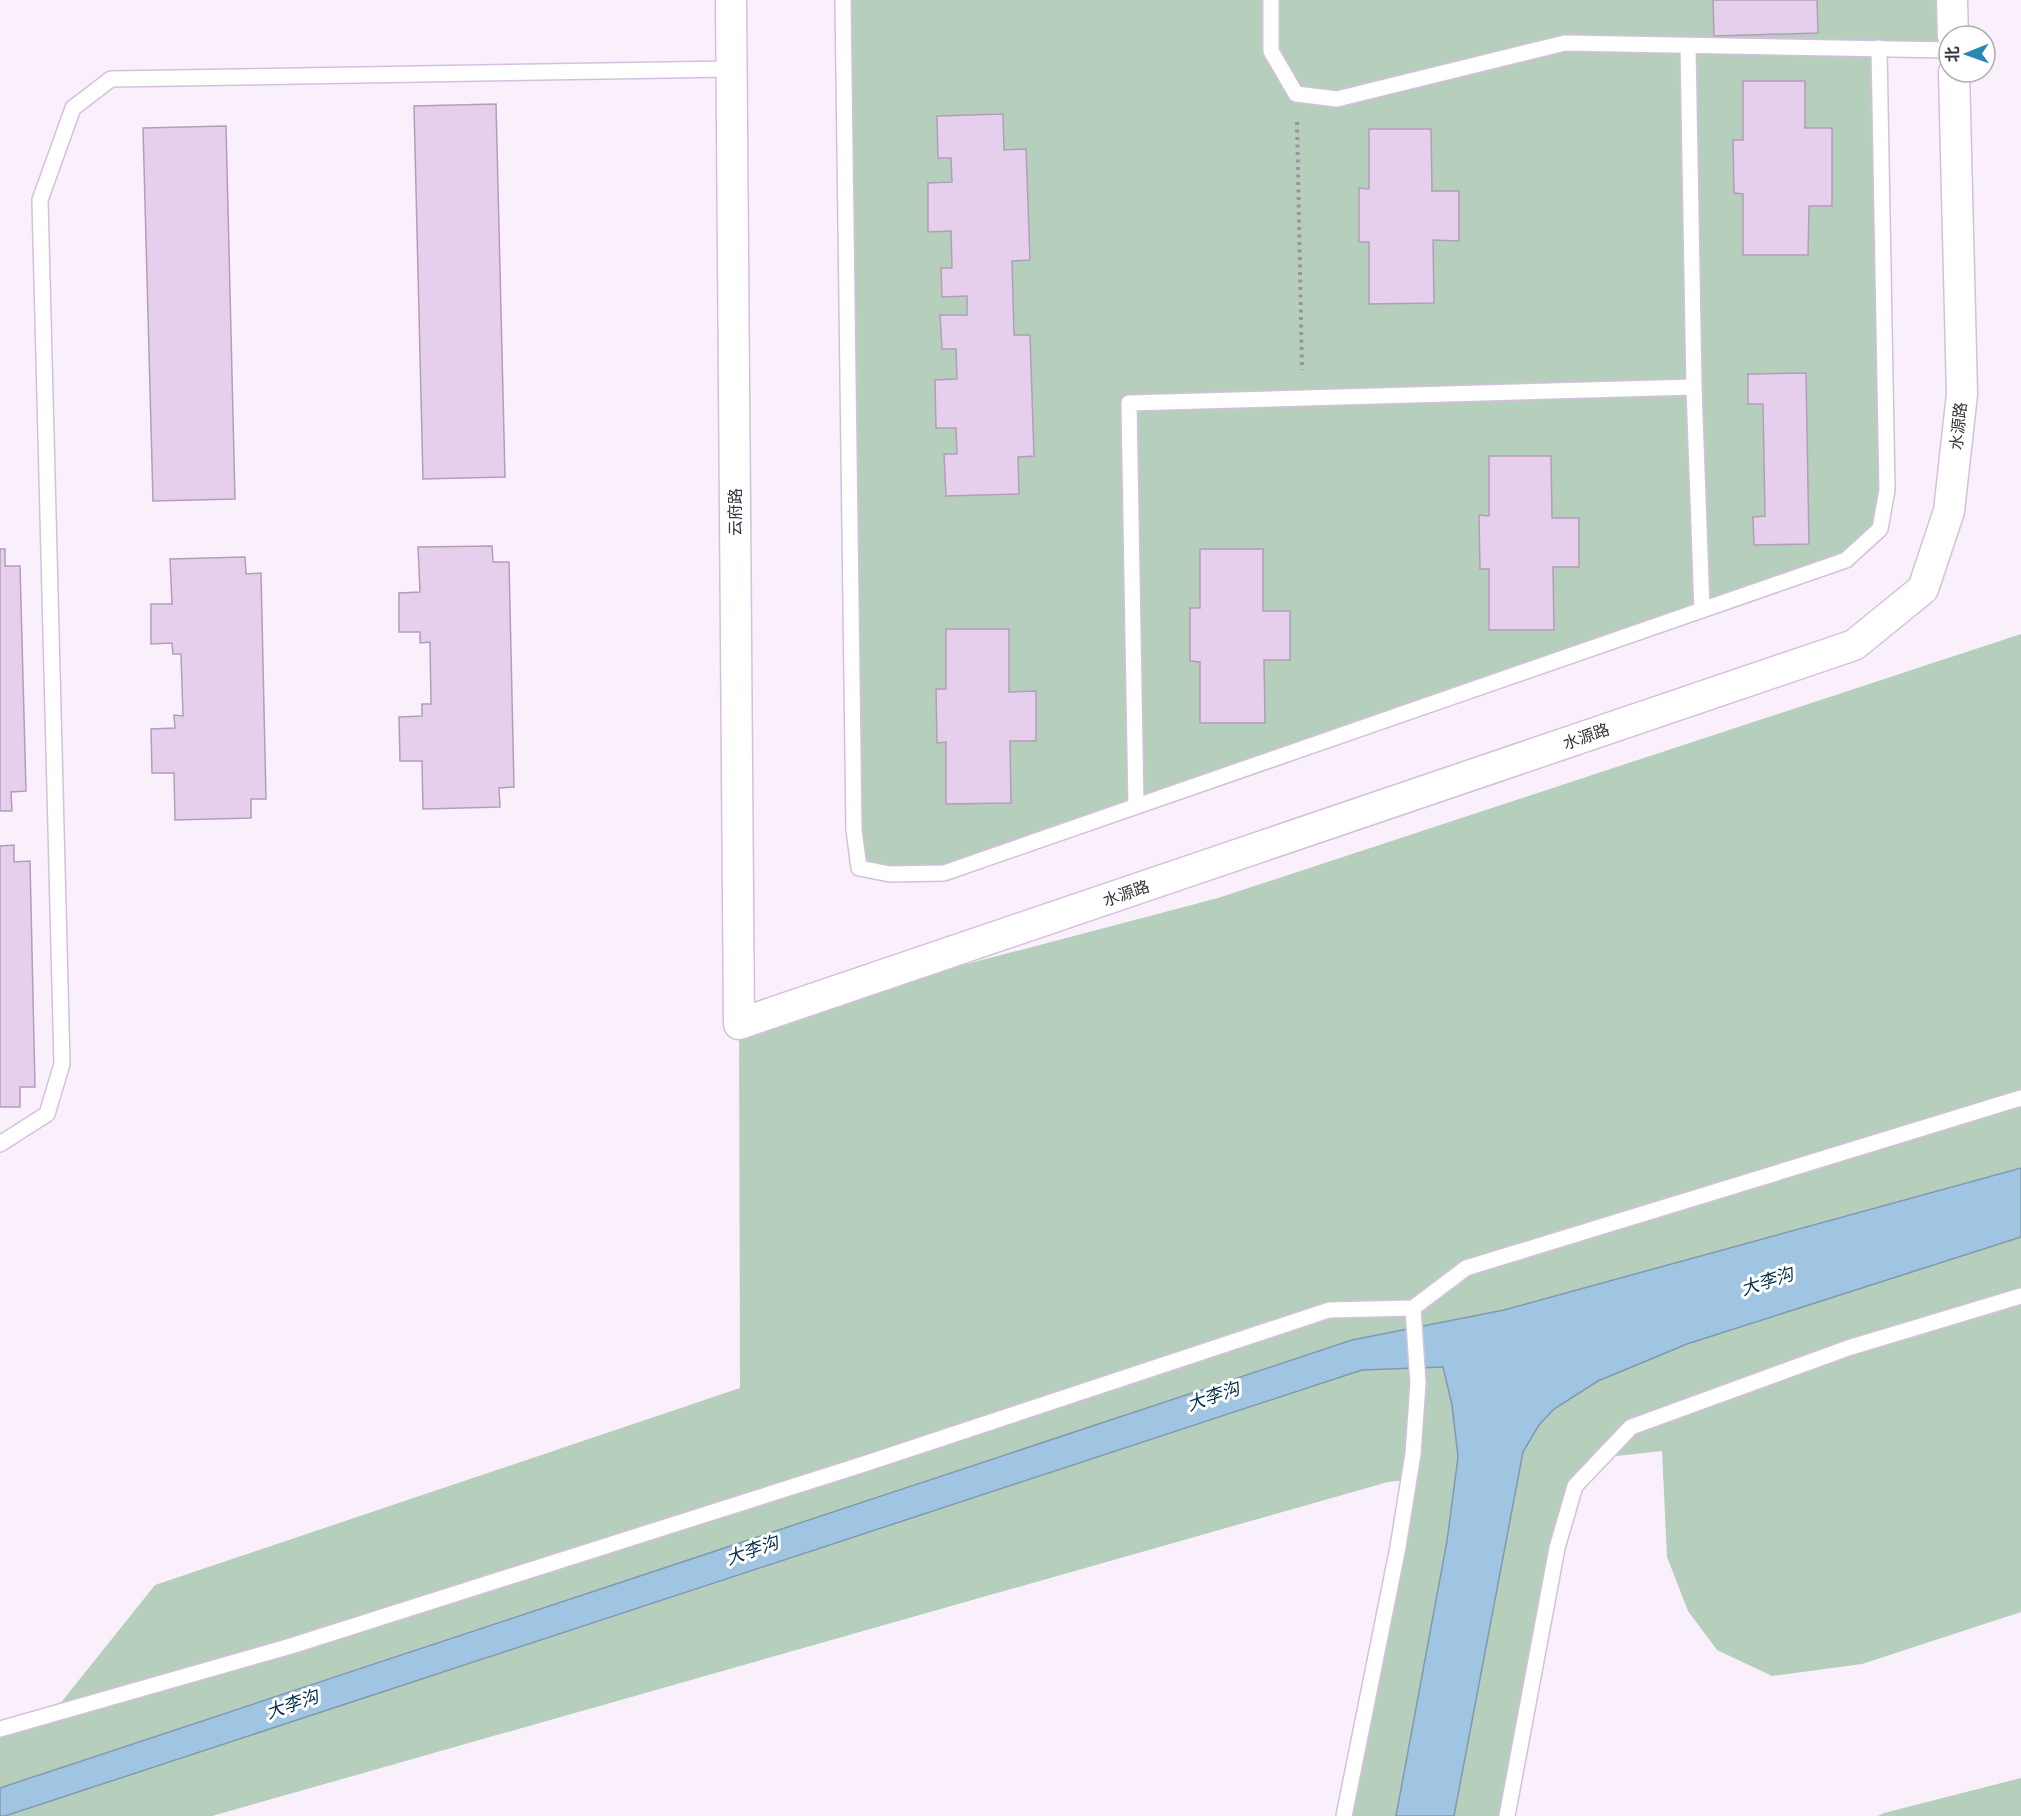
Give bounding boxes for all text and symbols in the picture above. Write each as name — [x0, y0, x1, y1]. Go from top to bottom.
north arrow — [1937, 24, 1997, 84]
text: 北 — [1942, 46, 1962, 62]
street label: 水源路 — [1946, 401, 1970, 451]
street label: 云府路 — [725, 488, 745, 536]
street label: 水源路 — [1560, 719, 1612, 753]
street label: 水源路 — [1100, 876, 1152, 910]
water label: 大李沟 — [1738, 1261, 1798, 1300]
water label: 大李沟 — [1184, 1376, 1244, 1416]
water label: 大李沟 — [723, 1530, 783, 1570]
water label: 大李沟 — [263, 1684, 323, 1724]

